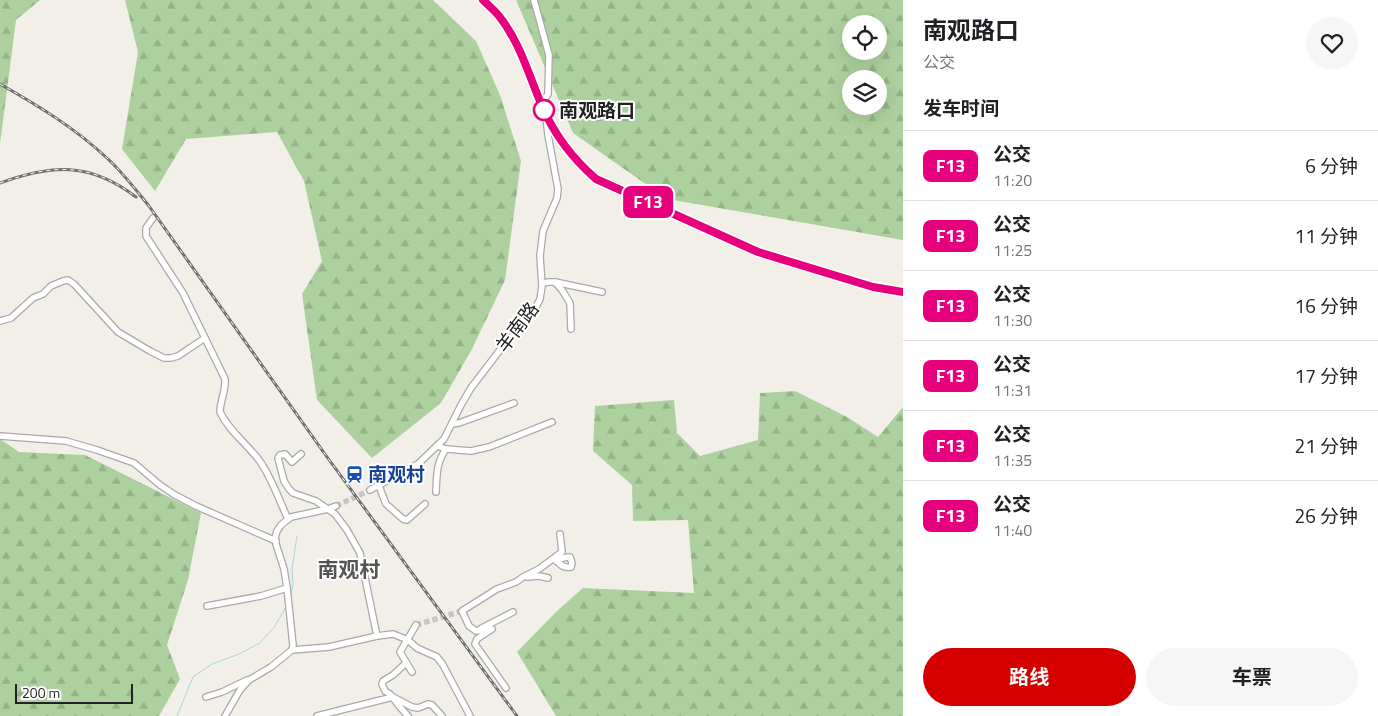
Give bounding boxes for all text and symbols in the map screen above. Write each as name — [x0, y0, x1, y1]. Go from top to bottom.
text: 南观路口 — [923, 12, 1019, 48]
map controls — [842, 15, 887, 115]
button: locate — [842, 15, 887, 60]
button: heart — [1306, 17, 1358, 69]
text: 公交 — [923, 50, 955, 74]
button: layers — [842, 70, 887, 115]
text: 发车时间 — [923, 93, 999, 122]
place label: 南观路口 — [559, 95, 635, 124]
marker: 南观路口 — [533, 99, 555, 121]
text: 公交 — [993, 139, 1031, 168]
text: 6 分钟 — [1305, 151, 1358, 180]
text: F13 — [936, 152, 965, 179]
text: 11:20 — [993, 168, 1032, 192]
line badge: F13 — [619, 186, 677, 218]
text: F13 — [633, 188, 663, 215]
text: 公交 — [993, 209, 1031, 238]
text: 11 分钟 — [1295, 221, 1358, 250]
text: F13 — [936, 222, 965, 249]
text: 11:25 — [993, 238, 1032, 262]
text: 公交 — [993, 279, 1031, 308]
text: 16 分钟 — [1295, 291, 1358, 320]
text: F13 — [936, 292, 965, 319]
street label: 羊南路 — [488, 295, 545, 358]
text: 11:30 — [993, 308, 1032, 332]
text: 公交 — [993, 349, 1031, 378]
text: 17 分钟 — [1295, 361, 1358, 390]
text: F13 — [936, 362, 965, 389]
text: 11:31 — [993, 378, 1032, 402]
text: 公交 — [993, 419, 1031, 448]
text: 21 分钟 — [1295, 431, 1358, 460]
text: F13 — [936, 432, 965, 459]
text: 11:35 — [993, 448, 1032, 472]
place label: 南观村 — [368, 459, 425, 488]
station icon: 南观村 — [344, 464, 364, 484]
text: 公交 — [993, 489, 1031, 518]
text: 26 分钟 — [1295, 501, 1358, 530]
text: F13 — [936, 502, 965, 529]
text: 11:40 — [993, 518, 1032, 542]
district label: 南观村 — [318, 553, 381, 585]
button: 路线 — [923, 648, 1136, 706]
button: 车票 — [1146, 648, 1358, 706]
scale bar — [15, 681, 132, 704]
text: 200 m — [22, 682, 60, 703]

